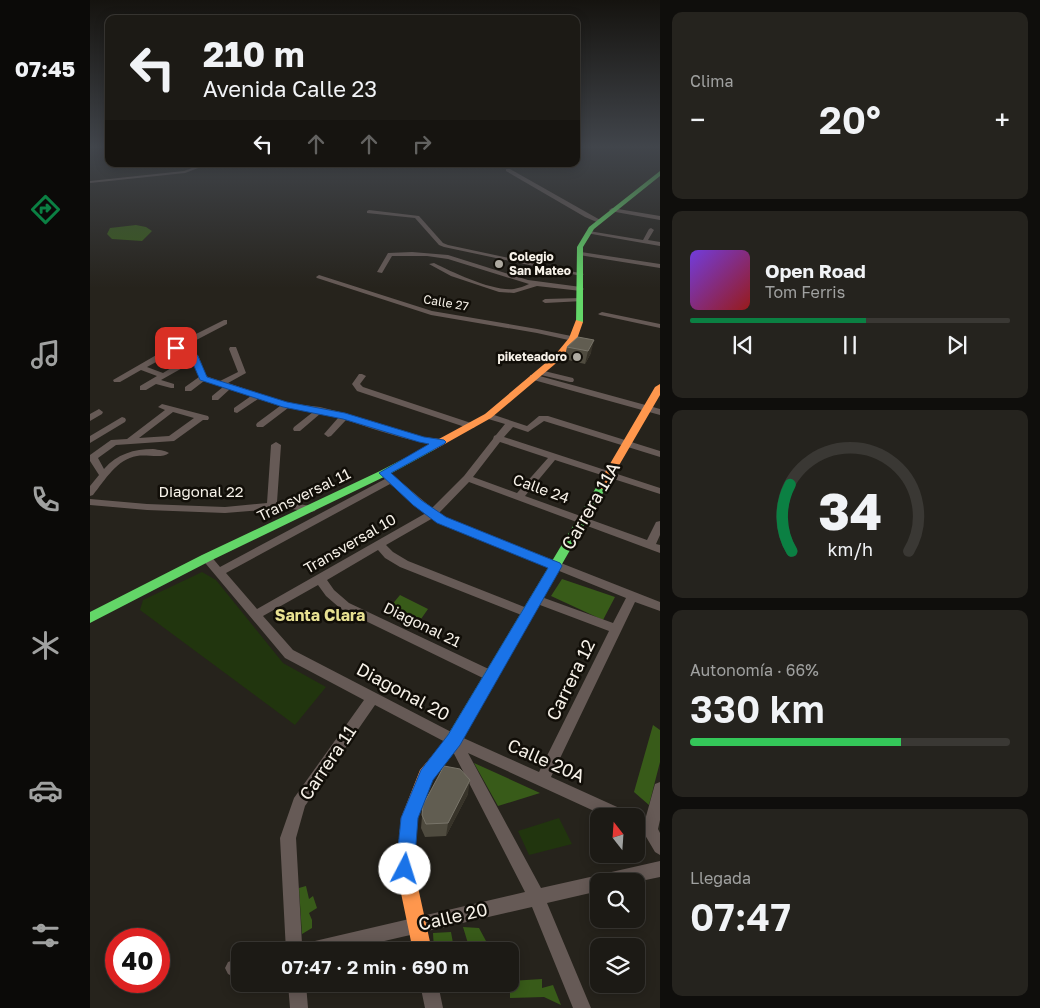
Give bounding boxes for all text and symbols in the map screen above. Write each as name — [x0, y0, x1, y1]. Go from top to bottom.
text: 210 m — [203, 33, 305, 75]
icon: left — [120, 35, 185, 100]
text: 07:45 — [15, 55, 75, 82]
text: Clima — [690, 71, 734, 91]
text: Avenida Calle 23 — [203, 75, 377, 102]
text: 20° — [819, 97, 881, 142]
text: − — [690, 103, 705, 136]
text: + — [995, 103, 1010, 136]
icon: left — [249, 130, 277, 158]
icon: ahead — [302, 130, 330, 158]
icon: ahead — [355, 130, 383, 158]
icon: right — [408, 130, 436, 158]
icon: directions — [28, 192, 63, 227]
place label: Colegio San Mateo — [509, 249, 571, 278]
marker: Colegio San Mateo — [493, 258, 505, 270]
text: Open Road — [765, 259, 866, 282]
text: Tom Ferris — [765, 282, 845, 302]
street label: Calle 27 — [422, 291, 470, 314]
pin — [155, 327, 197, 369]
icon: previous — [729, 331, 757, 359]
icon: pause — [836, 331, 864, 359]
icon: next — [943, 331, 971, 359]
icon: arrive — [162, 334, 190, 362]
icon: music — [28, 337, 63, 372]
place label: piketeadoro — [497, 349, 567, 364]
marker: piketeadoro — [571, 351, 583, 363]
street label: Carrera 11A — [556, 458, 624, 553]
street label: Transversal 11 — [254, 464, 353, 524]
street label: Calle 24 — [511, 470, 572, 507]
text: 34 — [818, 479, 882, 541]
icon: phone — [28, 482, 63, 517]
street label: Diagonal 22 — [159, 482, 243, 500]
street label: Transversal 10 — [300, 509, 399, 577]
text: km/h — [827, 538, 873, 560]
street label: Diagonal 21 — [381, 598, 464, 650]
district label: Santa Clara — [275, 605, 365, 625]
icon: climate — [28, 628, 63, 663]
street label: Carrera 12 — [541, 635, 599, 724]
street label: Diagonal 20 — [353, 657, 454, 725]
text: Autonomía · 66% — [690, 660, 819, 680]
text: 330 km — [690, 686, 825, 731]
street label: Carrera 11 — [294, 721, 360, 804]
street label: Calle 20A — [504, 733, 589, 787]
icon: car — [28, 773, 63, 808]
north arrow — [590, 808, 645, 862]
map controls — [590, 808, 645, 993]
position arrow — [378, 842, 430, 894]
text: Llegada — [690, 868, 751, 888]
button: search — [590, 873, 645, 928]
text: 07:47 — [690, 894, 791, 939]
street label: Calle 20 — [416, 897, 489, 935]
icon: filters — [28, 918, 63, 953]
speed limit sign: 40 — [105, 928, 170, 993]
button: layers — [590, 938, 645, 993]
text: 07:47 · 2 min · 690 m — [281, 955, 469, 978]

